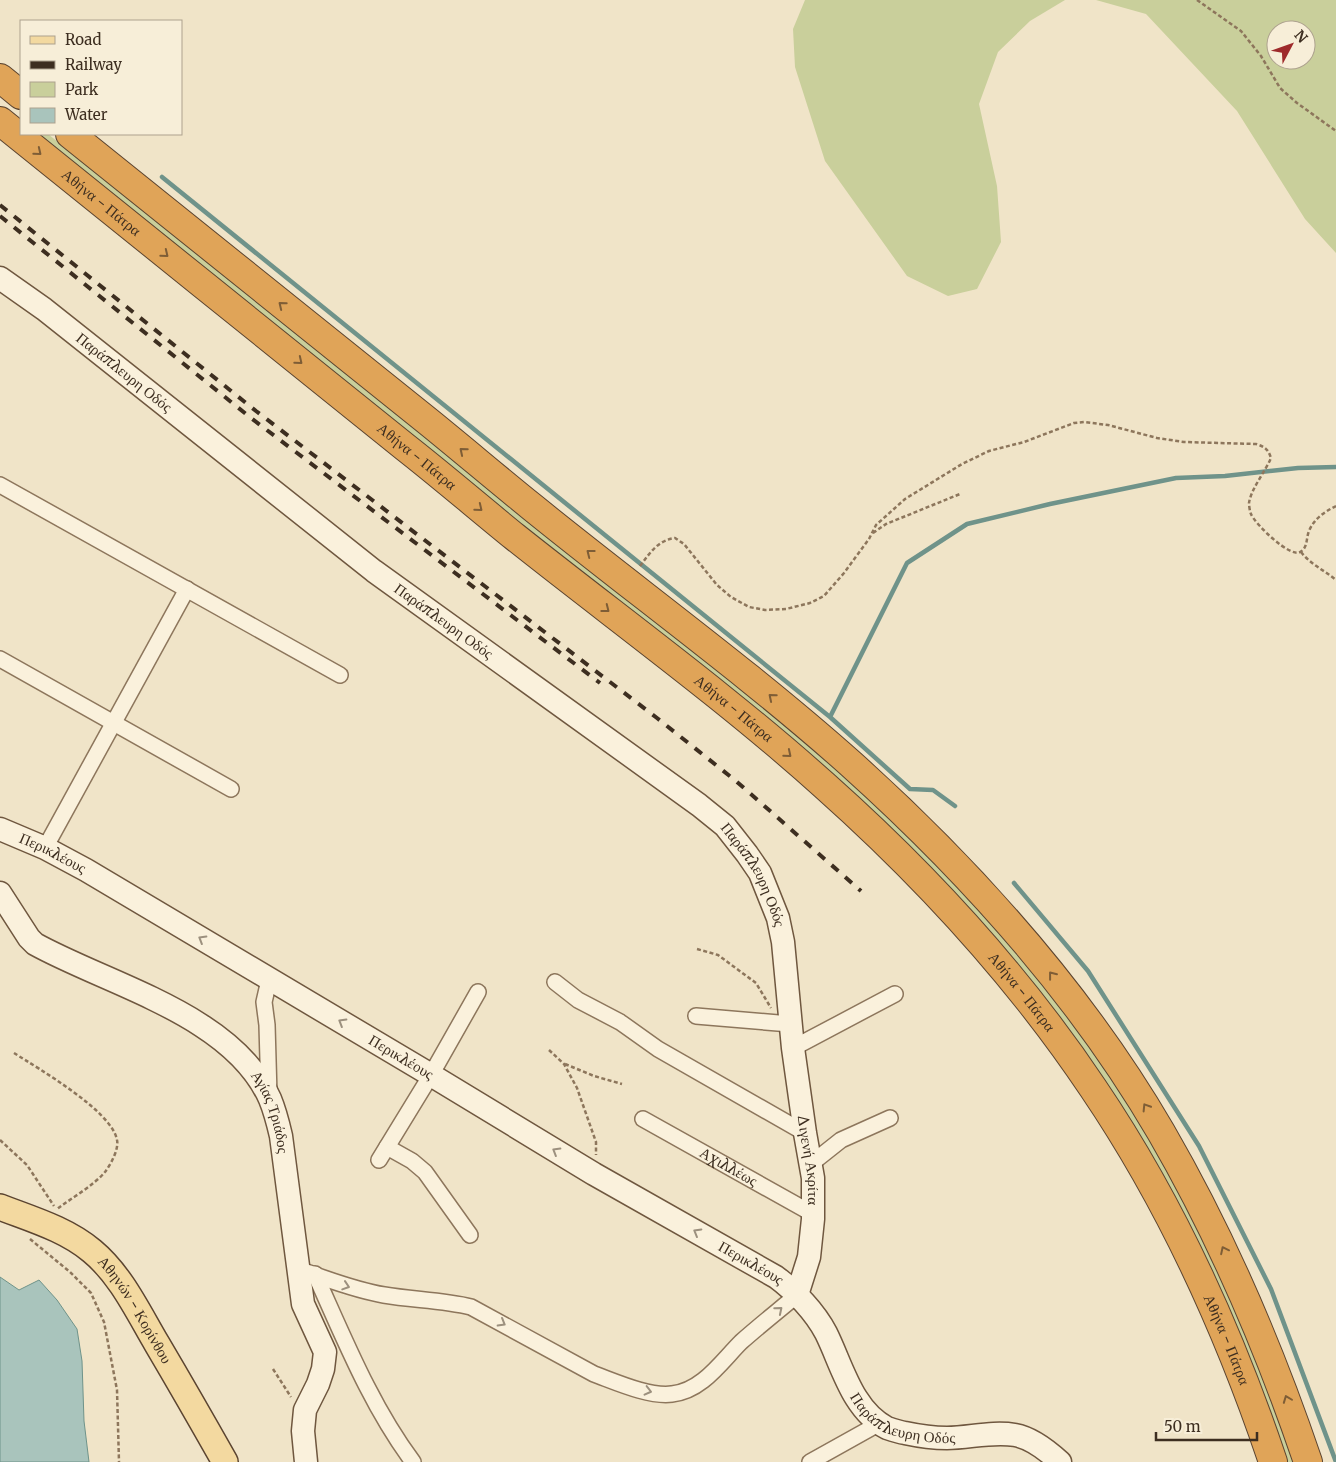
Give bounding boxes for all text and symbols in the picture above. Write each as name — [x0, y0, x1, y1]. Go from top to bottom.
legend — [20, 20, 182, 135]
north arrow — [1266, 20, 1316, 70]
text: N — [1290, 26, 1311, 47]
text: Road — [65, 30, 101, 49]
text: Railway — [65, 55, 122, 74]
text: Park — [65, 80, 99, 99]
text: Water — [64, 105, 108, 124]
one-way arrow — [32, 146, 41, 154]
street label: Αθήνα - Πάτρα — [58, 165, 145, 240]
one-way arrow — [159, 248, 168, 257]
one-way arrow — [279, 301, 288, 310]
street label: Παράπλευρη Οδός — [72, 328, 176, 416]
one-way arrow — [293, 356, 302, 365]
street label: Αθήνα - Πάτρα — [374, 418, 461, 494]
one-way arrow — [460, 447, 469, 456]
one-way arrow — [473, 502, 482, 510]
one-way arrow — [587, 550, 596, 558]
street label: Παράπλευρη Οδός — [391, 579, 497, 663]
one-way arrow — [600, 603, 609, 611]
street label: Αθήνα - Πάτρα — [691, 670, 778, 746]
one-way arrow — [769, 693, 778, 702]
one-way arrow — [782, 748, 791, 756]
street label: Παράπλευρη Οδός — [717, 818, 790, 928]
street label: Περικλέους — [17, 828, 90, 877]
one-way arrow — [198, 936, 207, 946]
street label: Αθήνα - Πάτρα — [985, 948, 1060, 1035]
one-way arrow — [1049, 972, 1057, 981]
one-way arrow — [338, 1018, 347, 1028]
street label: Περικλέους — [366, 1030, 437, 1083]
street label: Αγίας Τριάδος — [247, 1067, 293, 1155]
one-way arrow — [1142, 1104, 1152, 1113]
street label: Διγενή Ακρίτα — [793, 1113, 823, 1205]
street label: Αχιλλέως — [696, 1143, 761, 1190]
one-way arrow — [552, 1147, 561, 1157]
one-way arrow — [693, 1228, 702, 1238]
street label: Περικλέους — [715, 1236, 788, 1289]
one-way arrow — [1219, 1246, 1230, 1255]
street label: Αθηνών - Κορίνθου — [94, 1252, 176, 1367]
one-way arrow — [341, 1280, 349, 1290]
street label: Αθήνα - Πάτρα — [1200, 1291, 1254, 1388]
one-way arrow — [774, 1306, 783, 1315]
one-way arrow — [496, 1317, 505, 1327]
one-way arrow — [644, 1385, 653, 1396]
street label: Παράπλευρη Οδός — [846, 1389, 956, 1447]
one-way arrow — [1282, 1396, 1292, 1404]
scale bar — [1156, 1410, 1257, 1442]
text: 50 m — [1164, 1417, 1201, 1436]

